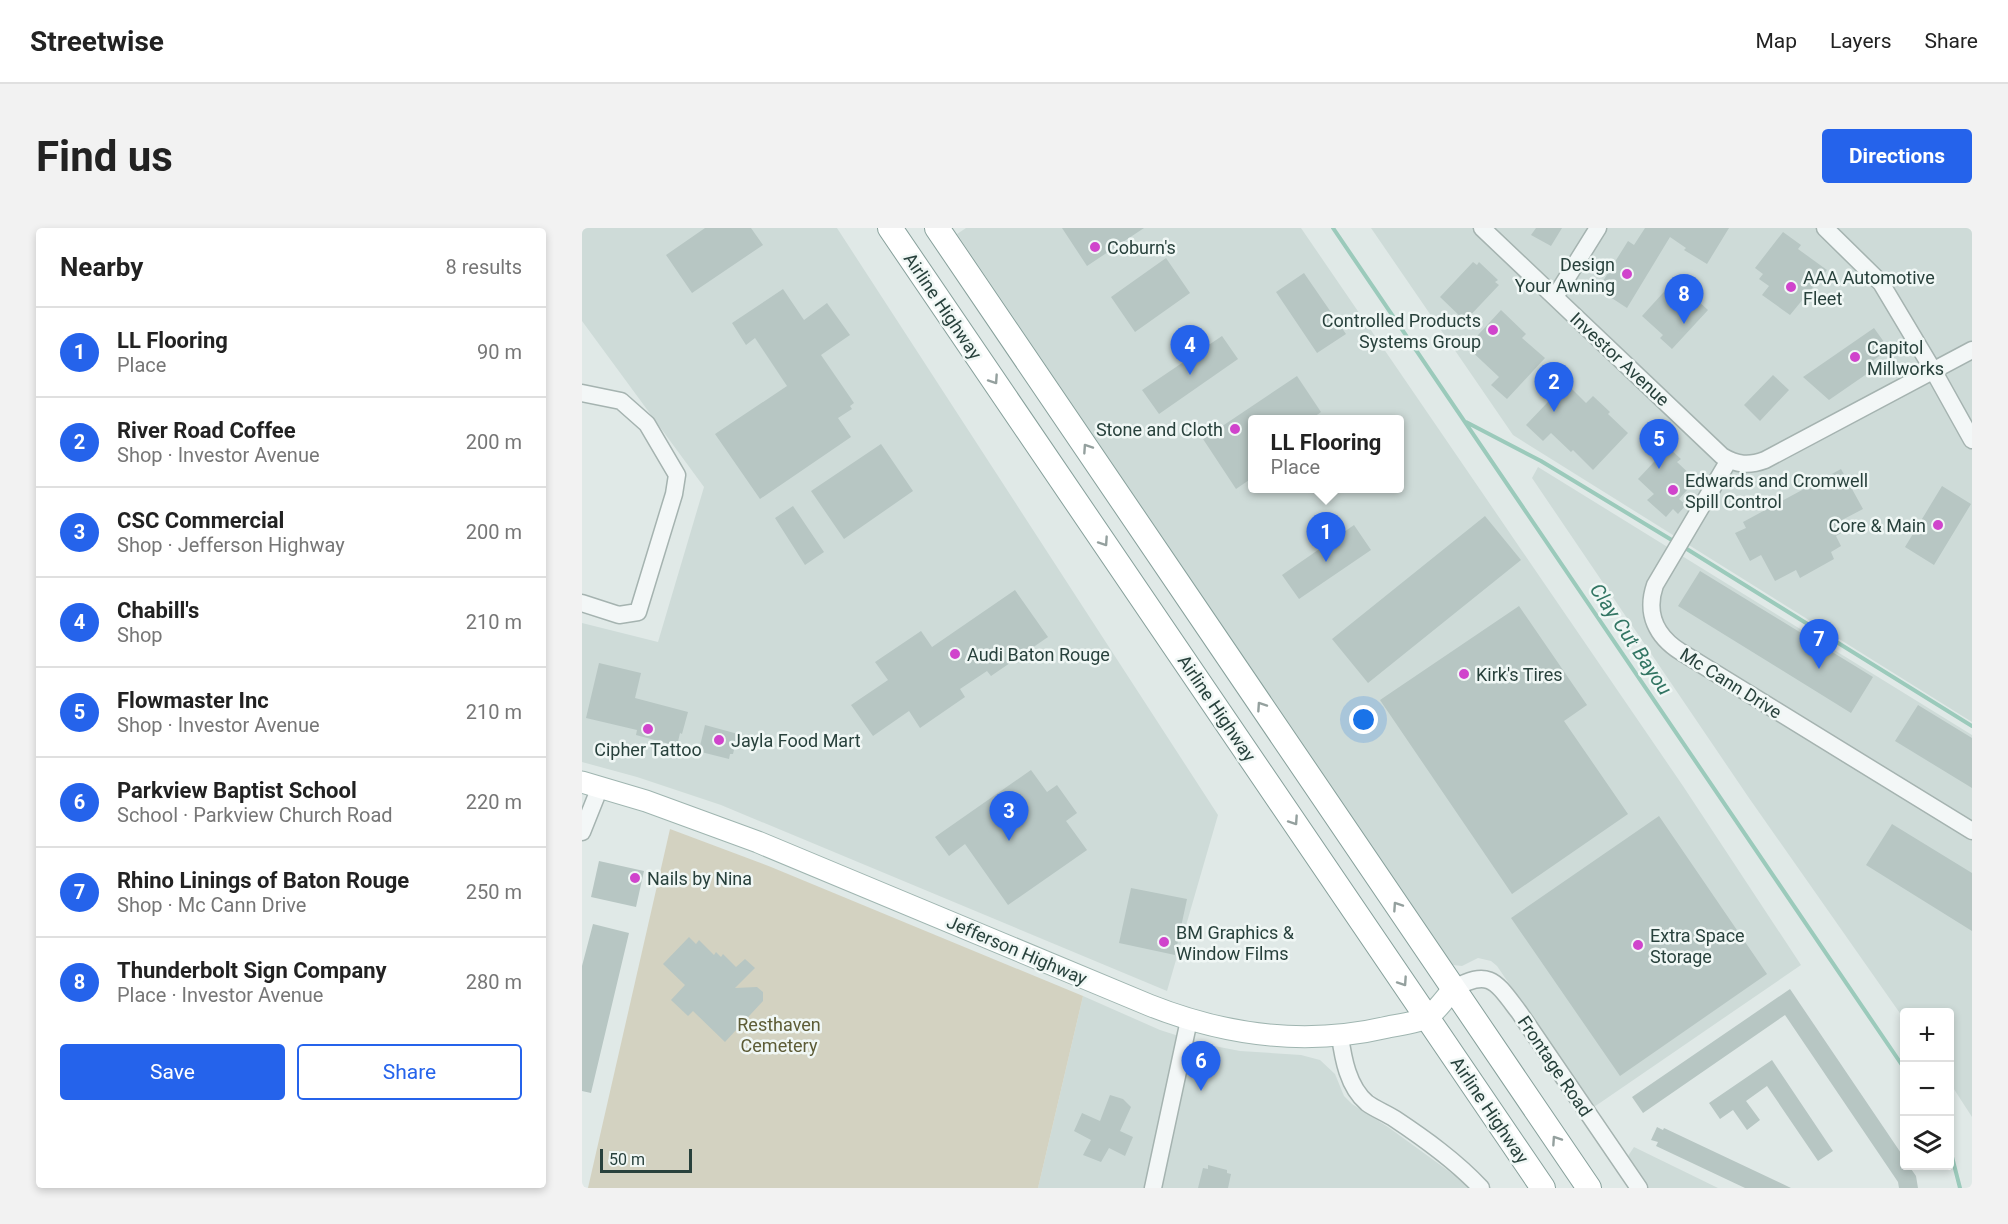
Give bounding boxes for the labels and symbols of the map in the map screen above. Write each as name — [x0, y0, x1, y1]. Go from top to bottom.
place label: Coburn's — [1107, 237, 1176, 258]
marker: Coburn's — [1088, 240, 1102, 254]
street label: Airline Highway — [900, 249, 987, 364]
place label: Design Your Awning — [1515, 254, 1615, 296]
marker: Design Your Awning — [1620, 267, 1634, 281]
place label: AAA Automotive Fleet — [1803, 267, 1935, 309]
pin: 8 — [1664, 274, 1704, 324]
marker: AAA Automotive Fleet — [1784, 280, 1798, 294]
street label: Investor Avenue — [1566, 308, 1674, 410]
place label: Controlled Products Systems Group — [1322, 310, 1481, 352]
marker: Controlled Products Systems Group — [1486, 323, 1500, 337]
pin: 4 — [1170, 326, 1210, 375]
place label: Capitol Millworks — [1867, 337, 1944, 379]
marker: Capitol Millworks — [1848, 350, 1862, 364]
pin: 2 — [1534, 362, 1574, 412]
one-way arrow — [987, 374, 998, 385]
place label: Stone and Cloth — [1096, 419, 1223, 440]
pin: 5 — [1640, 420, 1678, 469]
marker: Stone and Cloth — [1228, 422, 1242, 436]
one-way arrow — [1083, 444, 1094, 455]
place label: Edwards and Cromwell Spill Control — [1685, 470, 1868, 512]
marker: Edwards and Cromwell Spill Control — [1666, 483, 1680, 497]
pin: 1 — [1306, 512, 1346, 562]
place label: Core & Main — [1829, 515, 1926, 536]
marker: Core & Main — [1931, 518, 1945, 532]
one-way arrow — [1096, 535, 1107, 546]
water label: Clay Cut Bayou — [1585, 579, 1677, 700]
pin: 7 — [1800, 620, 1838, 669]
street label: Mc Cann Drive — [1676, 643, 1786, 723]
place label: Audi Baton Rouge — [967, 644, 1110, 665]
marker: Audi Baton Rouge — [948, 647, 962, 661]
street label: Airline Highway — [1174, 651, 1261, 766]
place label: Kirk's Tires — [1476, 664, 1563, 685]
marker: Kirk's Tires — [1457, 667, 1471, 681]
one-way arrow — [1257, 701, 1268, 712]
your location — [1349, 705, 1378, 734]
marker: Cipher Tattoo — [641, 722, 655, 736]
place label: Jayla Food Mart — [731, 730, 861, 751]
marker: Jayla Food Mart — [712, 733, 726, 747]
place label: Cipher Tattoo — [594, 739, 702, 760]
pin: 3 — [990, 792, 1028, 841]
one-way arrow — [1286, 814, 1297, 825]
place label: Nails by Nina — [647, 868, 752, 889]
marker: Nails by Nina — [628, 871, 642, 885]
one-way arrow — [1393, 902, 1404, 913]
street label: Jefferson Highway — [944, 911, 1091, 989]
place label: BM Graphics & Window Films — [1176, 922, 1295, 964]
place label: Extra Space Storage — [1650, 925, 1745, 967]
marker: BM Graphics & Window Films — [1157, 935, 1171, 949]
marker: Extra Space Storage — [1631, 938, 1645, 952]
one-way arrow — [1396, 975, 1407, 986]
street label: Frontage Road — [1514, 1012, 1596, 1120]
park label: Resthaven Cemetery — [737, 1014, 821, 1056]
pin: 6 — [1182, 1042, 1220, 1091]
street label: Airline Highway — [1447, 1053, 1534, 1168]
one-way arrow — [1552, 1135, 1563, 1146]
scale bar — [600, 1146, 692, 1174]

